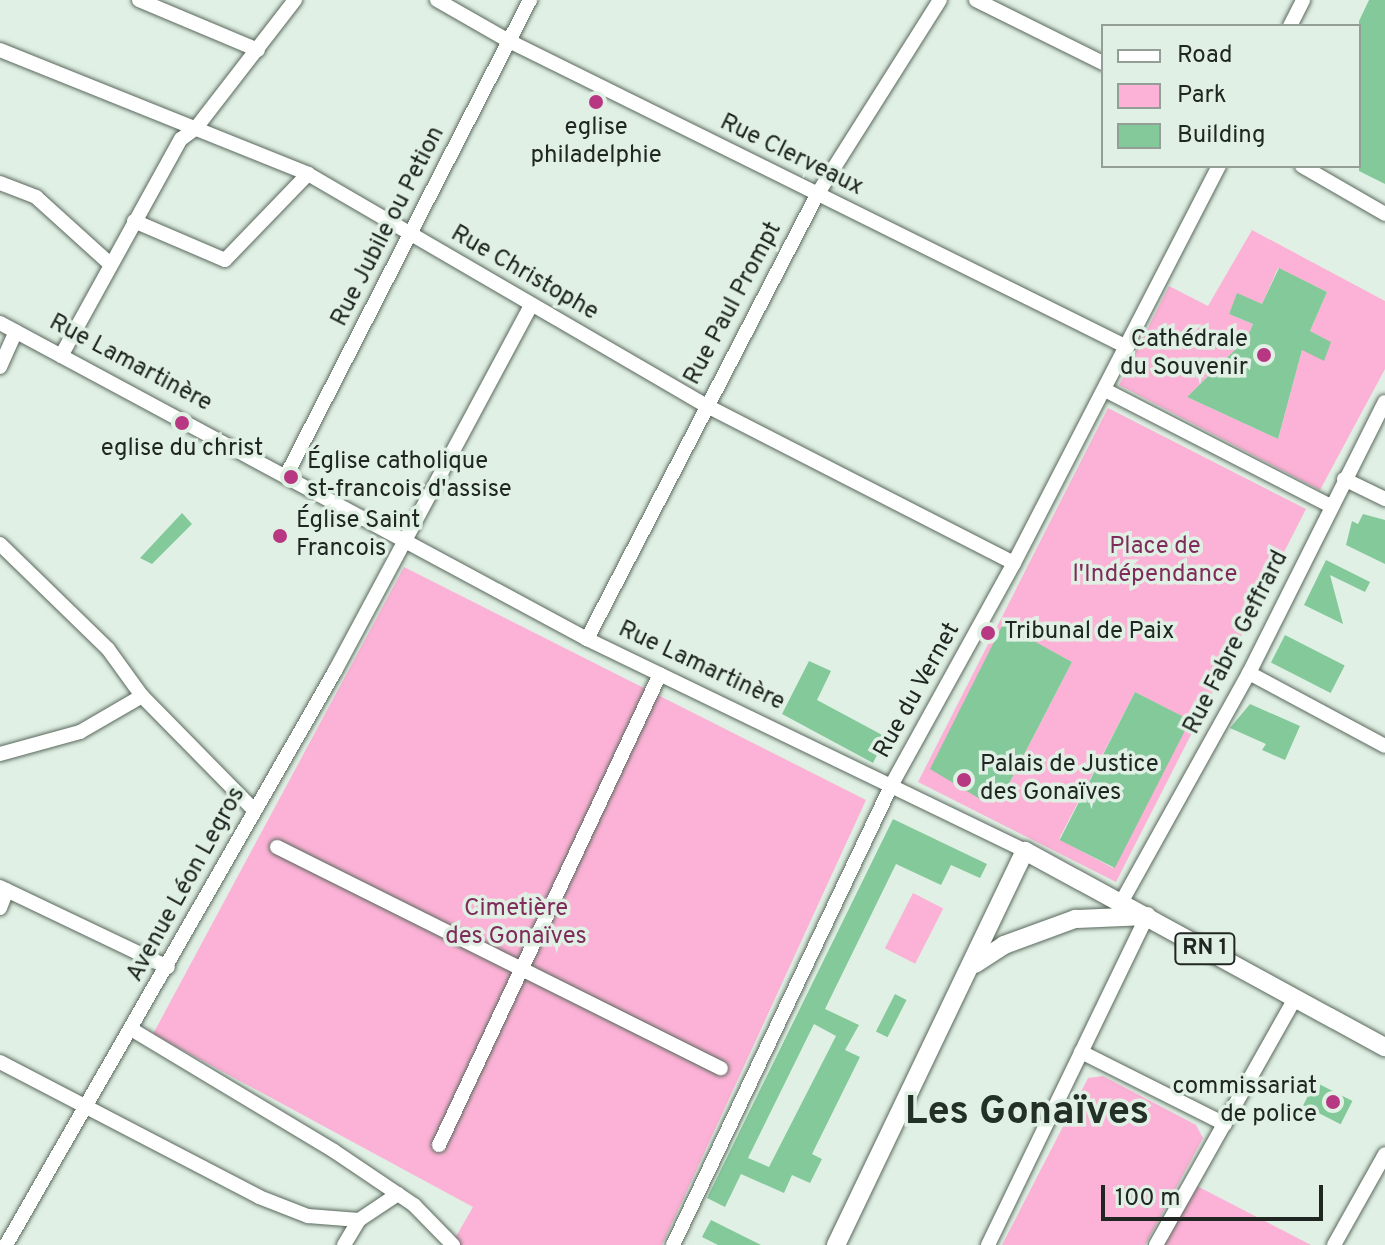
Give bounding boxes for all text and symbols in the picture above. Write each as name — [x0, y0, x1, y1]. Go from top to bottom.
legend — [1101, 24, 1361, 168]
text: Road — [1177, 41, 1233, 71]
text: Park — [1177, 81, 1227, 111]
marker: eglise philadelphie — [587, 93, 605, 111]
street label: Rue Clerveaux — [715, 109, 867, 203]
place label: eglise philadelphie — [530, 115, 662, 171]
text: Building — [1177, 121, 1266, 151]
street label: Rue Jubile ou Petion — [326, 122, 452, 332]
street label: Rue Paul Prompt — [679, 218, 789, 390]
street label: Rue Christophe — [445, 220, 603, 328]
street label: Rue Lamartinère — [44, 309, 216, 419]
place label: Cathédrale du Souvenir — [1120, 327, 1248, 383]
marker: Cathédrale du Souvenir — [1255, 346, 1273, 364]
marker: eglise du christ — [173, 414, 191, 432]
place label: eglise du christ — [101, 436, 263, 464]
place label: Église catholique st-francois d'assise — [307, 449, 512, 505]
marker: Église catholique st-francois d'assise — [282, 468, 300, 486]
place label: Église Saint Francois — [296, 508, 420, 564]
marker: Église Saint Francois — [271, 527, 289, 545]
park label: Place de l'Indépendance — [1073, 534, 1237, 590]
street label: Rue Fabre Geffrard — [1178, 546, 1296, 740]
street label: Rue Lamartinère — [613, 616, 789, 718]
street label: Rue du Vernet — [869, 618, 967, 764]
place label: Tribunal de Paix — [1004, 619, 1174, 647]
marker: Tribunal de Paix — [979, 624, 997, 642]
place label: Palais de Justice des Gonaïves — [980, 752, 1159, 808]
marker: Palais de Justice des Gonaïves — [955, 771, 973, 789]
street label: Avenue Léon Legros — [122, 783, 252, 987]
park label: Cimetière des Gonaïves — [445, 896, 587, 952]
road number: RN 1 — [1173, 931, 1237, 967]
place label: commissariat de police — [1173, 1074, 1317, 1130]
district label: Les Gonaïves — [905, 1089, 1149, 1137]
marker: commissariat de police — [1324, 1093, 1342, 1111]
scale bar — [1105, 1169, 1327, 1219]
text: 100 m — [1115, 1184, 1181, 1214]

